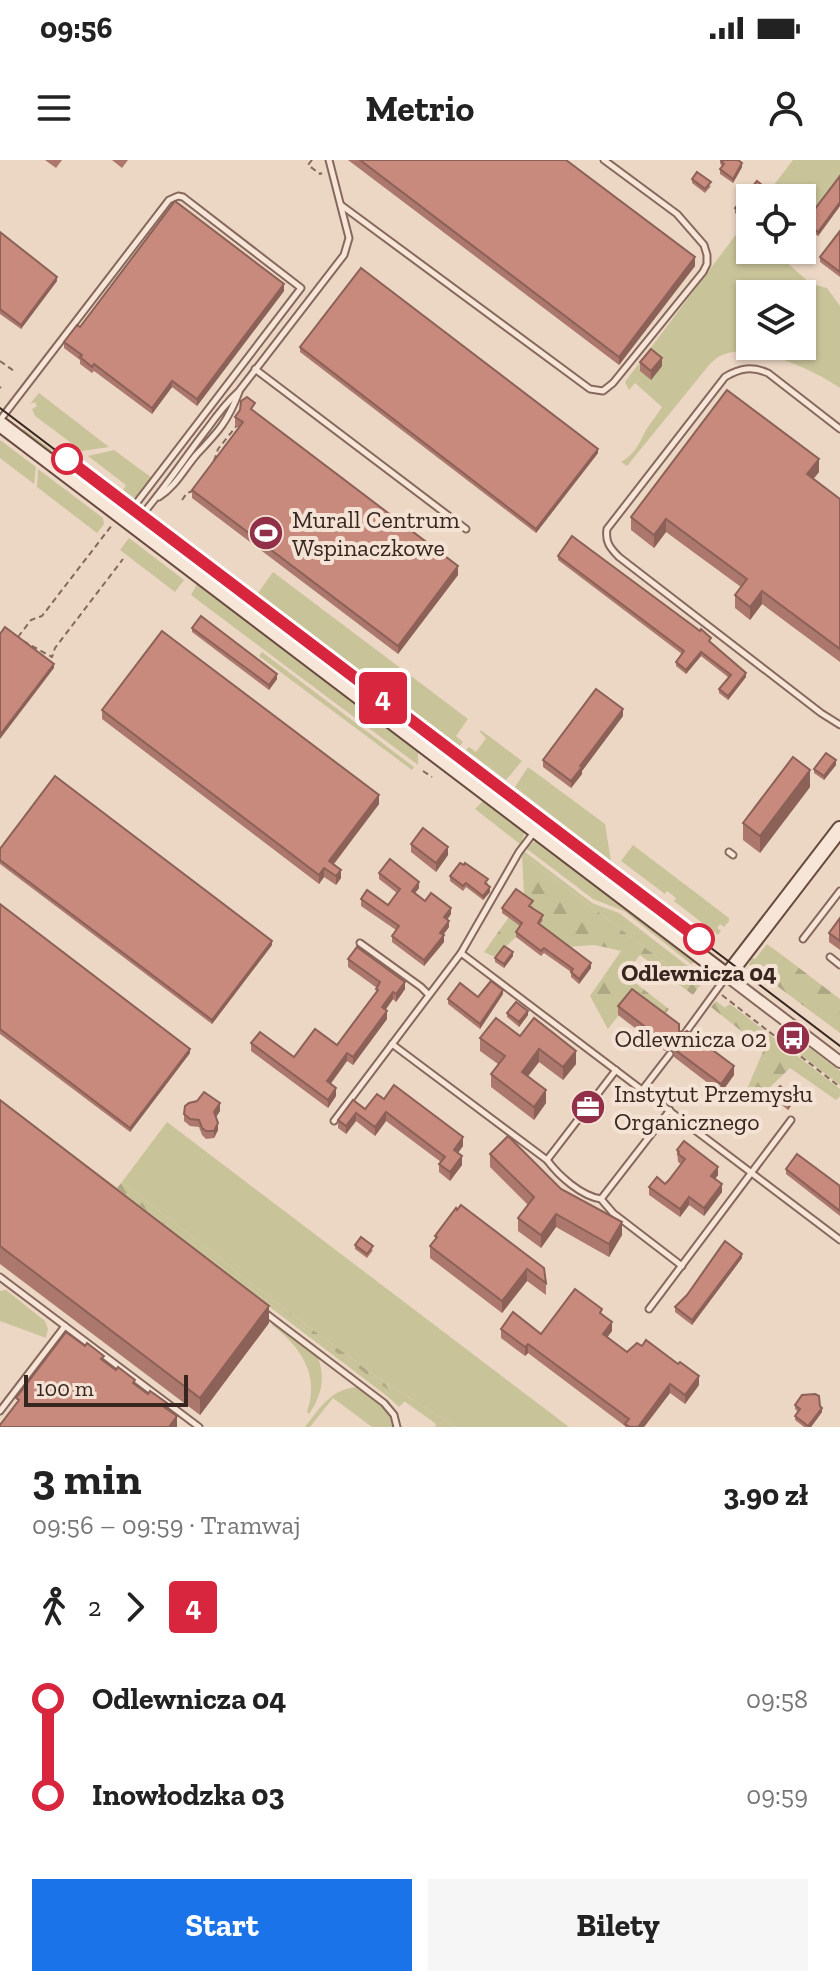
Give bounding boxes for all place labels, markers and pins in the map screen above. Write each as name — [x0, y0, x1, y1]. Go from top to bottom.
unlabelled marker — [52, 444, 82, 474]
place label: Murall Centrum Wspinaczkowe — [292, 505, 460, 562]
sports icon: Murall Centrum Wspinaczkowe — [247, 514, 285, 552]
marker: Odlewnicza 04 — [684, 924, 714, 954]
place label: Odlewnicza 04 — [621, 958, 777, 987]
bus stop icon: Odlewnicza 02 — [774, 1019, 812, 1057]
place label: Odlewnicza 02 — [615, 1024, 767, 1053]
place label: Instytut Przemysłu Organicznego — [614, 1079, 813, 1136]
office icon: Instytut Przemysłu Organicznego — [569, 1088, 607, 1126]

